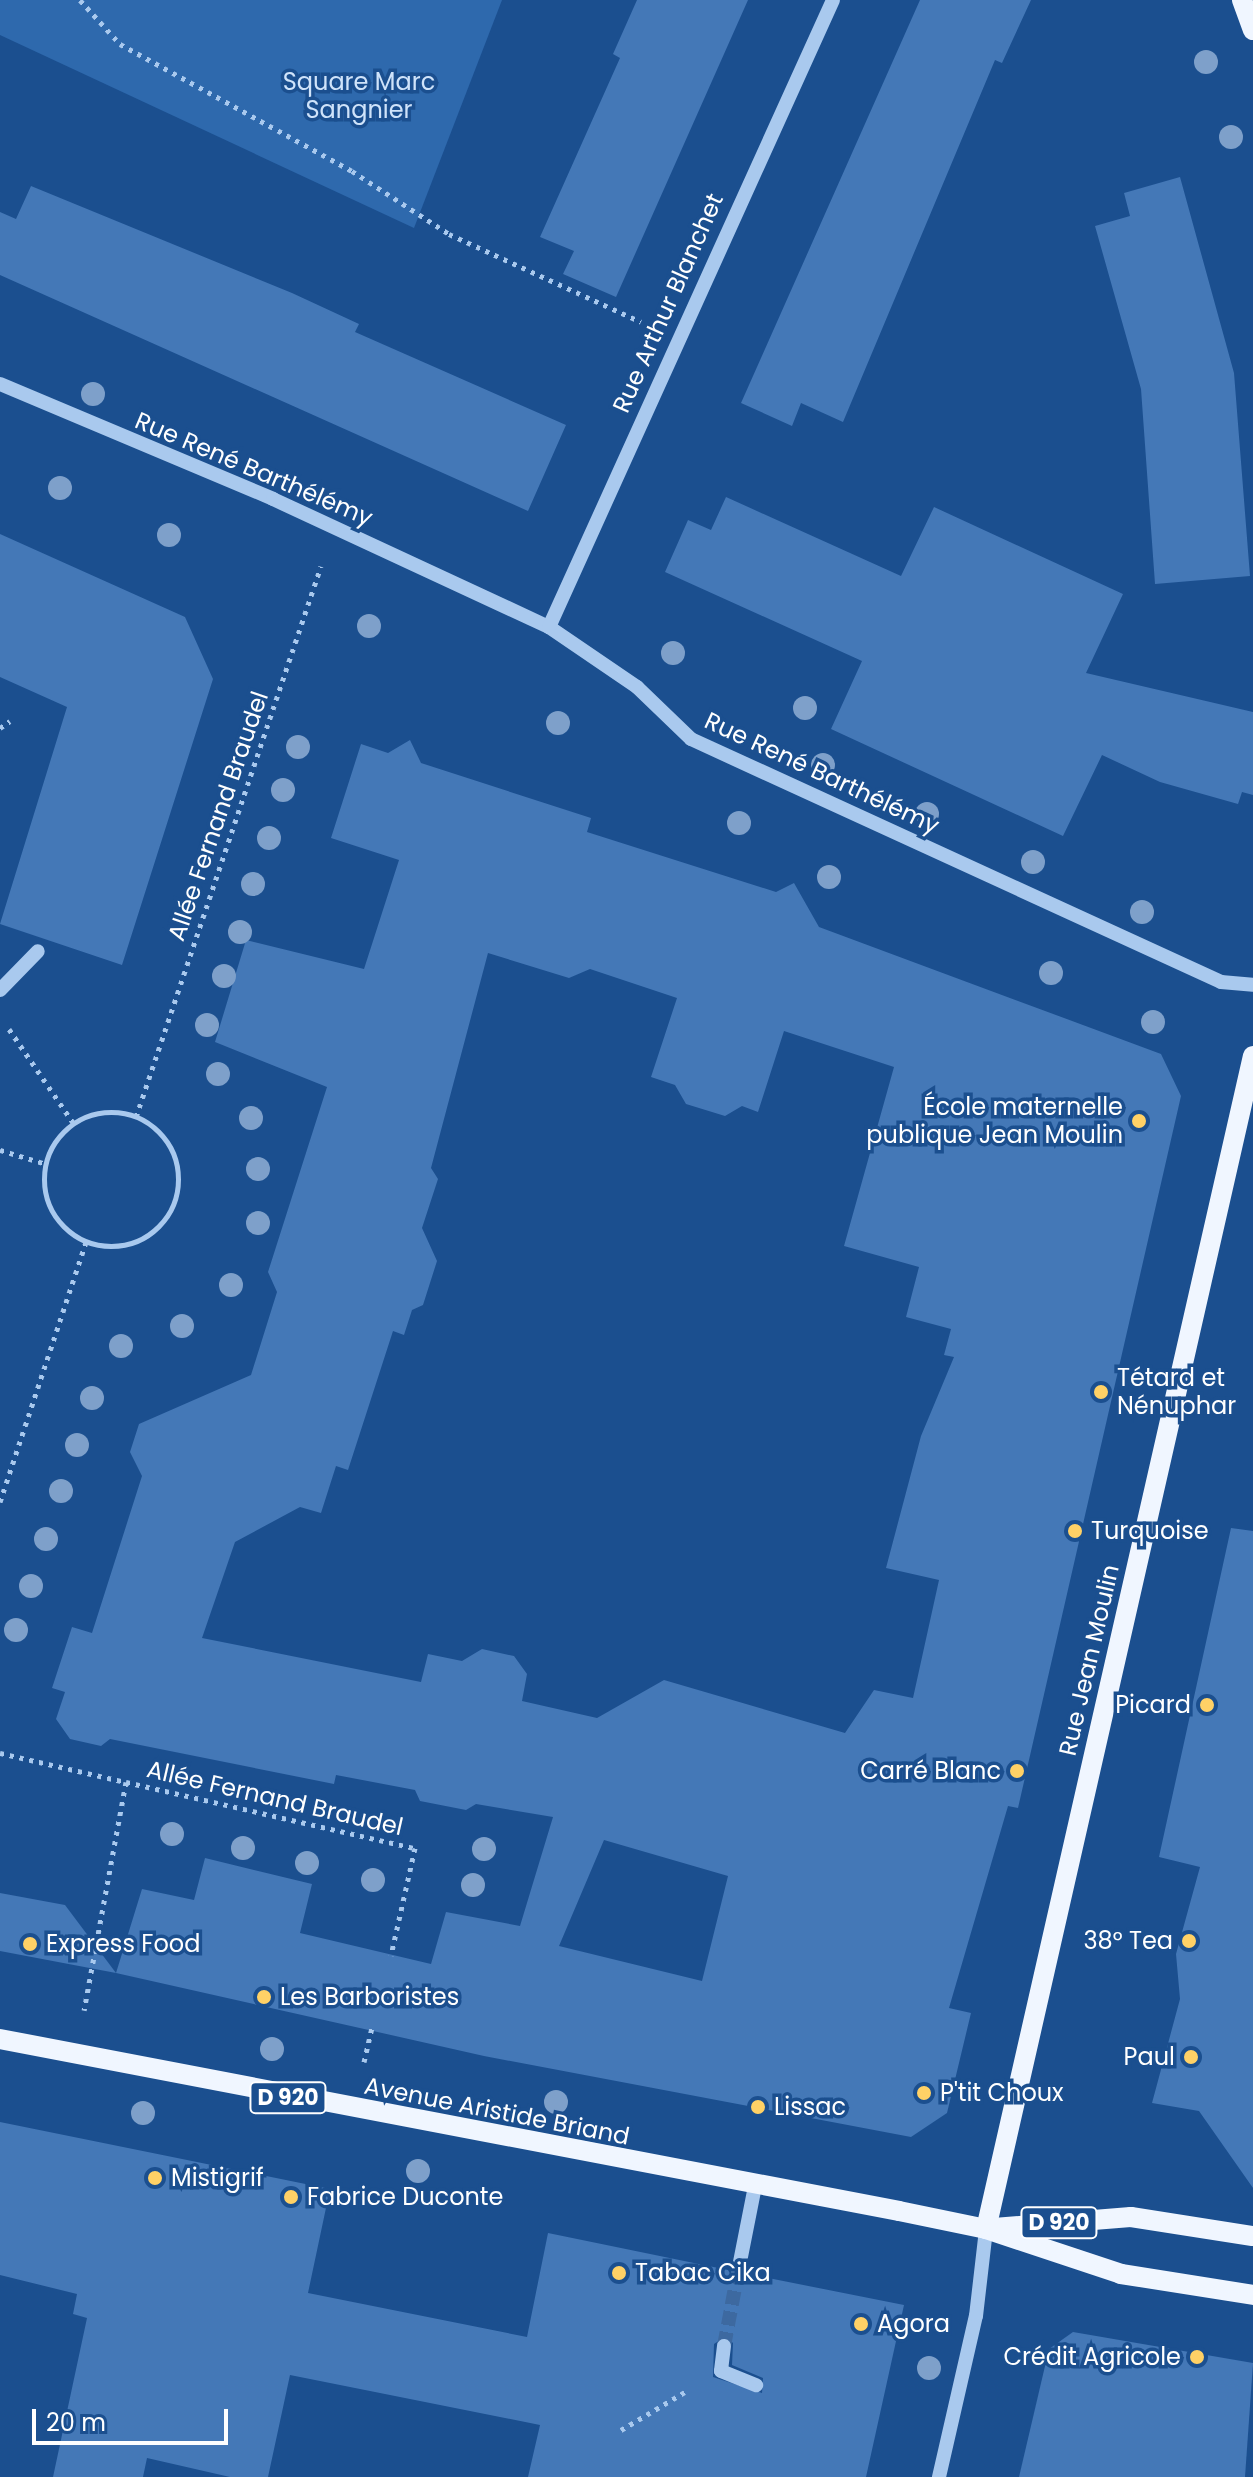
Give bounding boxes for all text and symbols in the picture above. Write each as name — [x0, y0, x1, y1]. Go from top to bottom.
park label: Square Marc Sangnier — [283, 68, 435, 124]
street label: Rue Arthur Blanchet — [607, 189, 729, 417]
street label: Rue René Barthélémy — [131, 406, 377, 532]
street label: Allée Fernand Braudel — [162, 687, 274, 945]
street label: Rue René Barthélémy — [700, 706, 944, 840]
place label: École maternelle publique Jean Moulin — [866, 1093, 1123, 1149]
marker: École maternelle publique Jean Moulin — [1130, 1112, 1148, 1130]
place label: Tétard et Nénuphar — [1117, 1364, 1236, 1420]
marker: Tétard et Nénuphar — [1092, 1383, 1110, 1401]
place label: Turquoise — [1091, 1517, 1209, 1545]
marker: Turquoise — [1066, 1522, 1084, 1540]
street label: Rue Jean Moulin — [1053, 1562, 1125, 1758]
place label: Picard — [1115, 1691, 1191, 1719]
marker: Picard — [1198, 1696, 1216, 1714]
street label: Allée Fernand Braudel — [144, 1755, 406, 1841]
place label: Carré Blanc — [860, 1757, 1001, 1785]
marker: Carré Blanc — [1008, 1762, 1026, 1780]
place label: 38° Tea — [1083, 1927, 1173, 1955]
place label: Express Food — [46, 1930, 200, 1958]
marker: 38° Tea — [1180, 1932, 1198, 1950]
marker: Express Food — [21, 1935, 39, 1953]
place label: Les Barboristes — [280, 1983, 459, 2011]
marker: Les Barboristes — [255, 1988, 273, 2006]
place label: Paul — [1124, 2043, 1175, 2071]
marker: Paul — [1182, 2048, 1200, 2066]
street label: Avenue Aristide Briand — [362, 2071, 632, 2151]
place label: P'tit Choux — [940, 2079, 1064, 2107]
road number: D 920 — [248, 2080, 328, 2116]
marker: P'tit Choux — [915, 2084, 933, 2102]
place label: Lissac — [774, 2093, 846, 2121]
marker: Lissac — [749, 2098, 767, 2116]
place label: Mistigrif — [171, 2164, 264, 2192]
marker: Mistigrif — [146, 2169, 164, 2187]
place label: Fabrice Duconte — [307, 2183, 503, 2211]
marker: Fabrice Duconte — [282, 2188, 300, 2206]
road number: D 920 — [1019, 2205, 1099, 2241]
place label: Tabac Cika — [635, 2259, 771, 2287]
marker: Tabac Cika — [610, 2264, 628, 2282]
place label: Agora — [877, 2310, 950, 2338]
marker: Agora — [852, 2315, 870, 2333]
place label: Crédit Agricole — [1003, 2343, 1181, 2371]
marker: Crédit Agricole — [1188, 2348, 1206, 2366]
scale bar — [36, 2393, 232, 2443]
text: 20 m — [46, 2406, 106, 2439]

